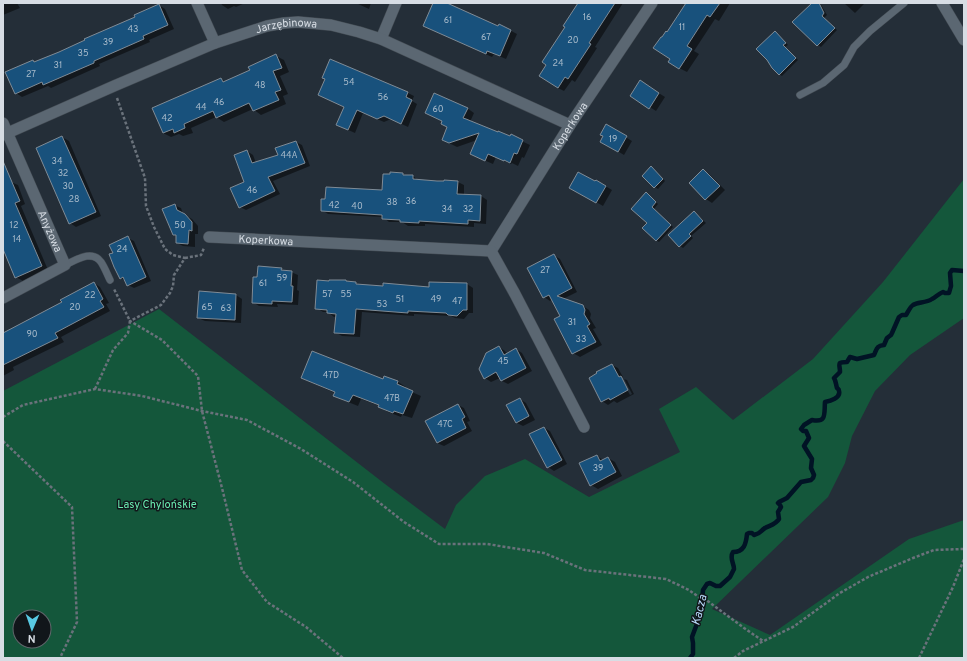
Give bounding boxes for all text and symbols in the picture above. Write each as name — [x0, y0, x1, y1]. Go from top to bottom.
house number: 16 — [583, 12, 591, 23]
house number: 61 — [444, 15, 452, 26]
street label: Jarzębinowa — [254, 16, 318, 37]
house number: 11 — [679, 22, 685, 33]
house number: 43 — [127, 24, 139, 35]
house number: 67 — [481, 32, 491, 43]
house number: 20 — [567, 35, 579, 46]
house number: 39 — [103, 37, 113, 48]
house number: 35 — [77, 48, 89, 59]
house number: 24 — [552, 58, 564, 69]
house number: 31 — [54, 60, 62, 71]
house number: 27 — [26, 69, 36, 80]
house number: 54 — [343, 77, 355, 88]
house number: 48 — [254, 80, 266, 91]
house number: 56 — [378, 92, 388, 103]
house number: 46 — [214, 97, 224, 108]
street label: Koperkowa — [550, 100, 591, 153]
house number: 44 — [195, 102, 207, 113]
house number: 60 — [432, 104, 444, 115]
house number: 42 — [161, 113, 173, 124]
house number: 19 — [609, 134, 617, 145]
house number: 44A — [280, 150, 298, 161]
house number: 34 — [51, 156, 63, 167]
house number: 32 — [58, 168, 68, 179]
house number: 30 — [62, 181, 74, 192]
house number: 46 — [247, 185, 257, 196]
house number: 28 — [68, 194, 80, 205]
house number: 36 — [406, 196, 416, 207]
house number: 38 — [387, 197, 397, 208]
house number: 42 — [328, 200, 340, 211]
house number: 40 — [351, 201, 363, 212]
house number: 34 — [441, 204, 453, 215]
house number: 32 — [463, 204, 473, 215]
street label: Anyżowa — [34, 208, 65, 255]
house number: 12 — [10, 220, 18, 231]
house number: 50 — [174, 220, 186, 231]
street label: Koperkowa — [238, 232, 294, 249]
house number: 14 — [13, 234, 22, 245]
house number: 24 — [116, 244, 128, 255]
house number: 27 — [540, 265, 550, 276]
house number: 59 — [277, 273, 287, 284]
house number: 61 — [259, 278, 267, 289]
house number: 57 — [322, 289, 332, 300]
house number: 55 — [340, 289, 352, 300]
house number: 22 — [84, 290, 96, 301]
house number: 51 — [396, 294, 404, 305]
house number: 49 — [431, 294, 441, 305]
house number: 47 — [452, 296, 462, 307]
house number: 53 — [376, 299, 388, 310]
house number: 20 — [69, 302, 81, 313]
house number: 65 — [202, 302, 212, 313]
house number: 63 — [221, 303, 231, 314]
house number: 31 — [568, 317, 576, 328]
house number: 90 — [26, 329, 38, 340]
house number: 33 — [576, 334, 586, 345]
house number: 45 — [497, 356, 509, 367]
house number: 47D — [323, 370, 339, 381]
house number: 47B — [384, 393, 400, 404]
house number: 47C — [437, 419, 453, 430]
house number: 39 — [593, 463, 603, 474]
park label: Lasy Chylońskie — [117, 498, 197, 512]
water label: Kacza — [688, 592, 712, 627]
north arrow — [12, 609, 52, 649]
text: N — [27, 631, 36, 645]

